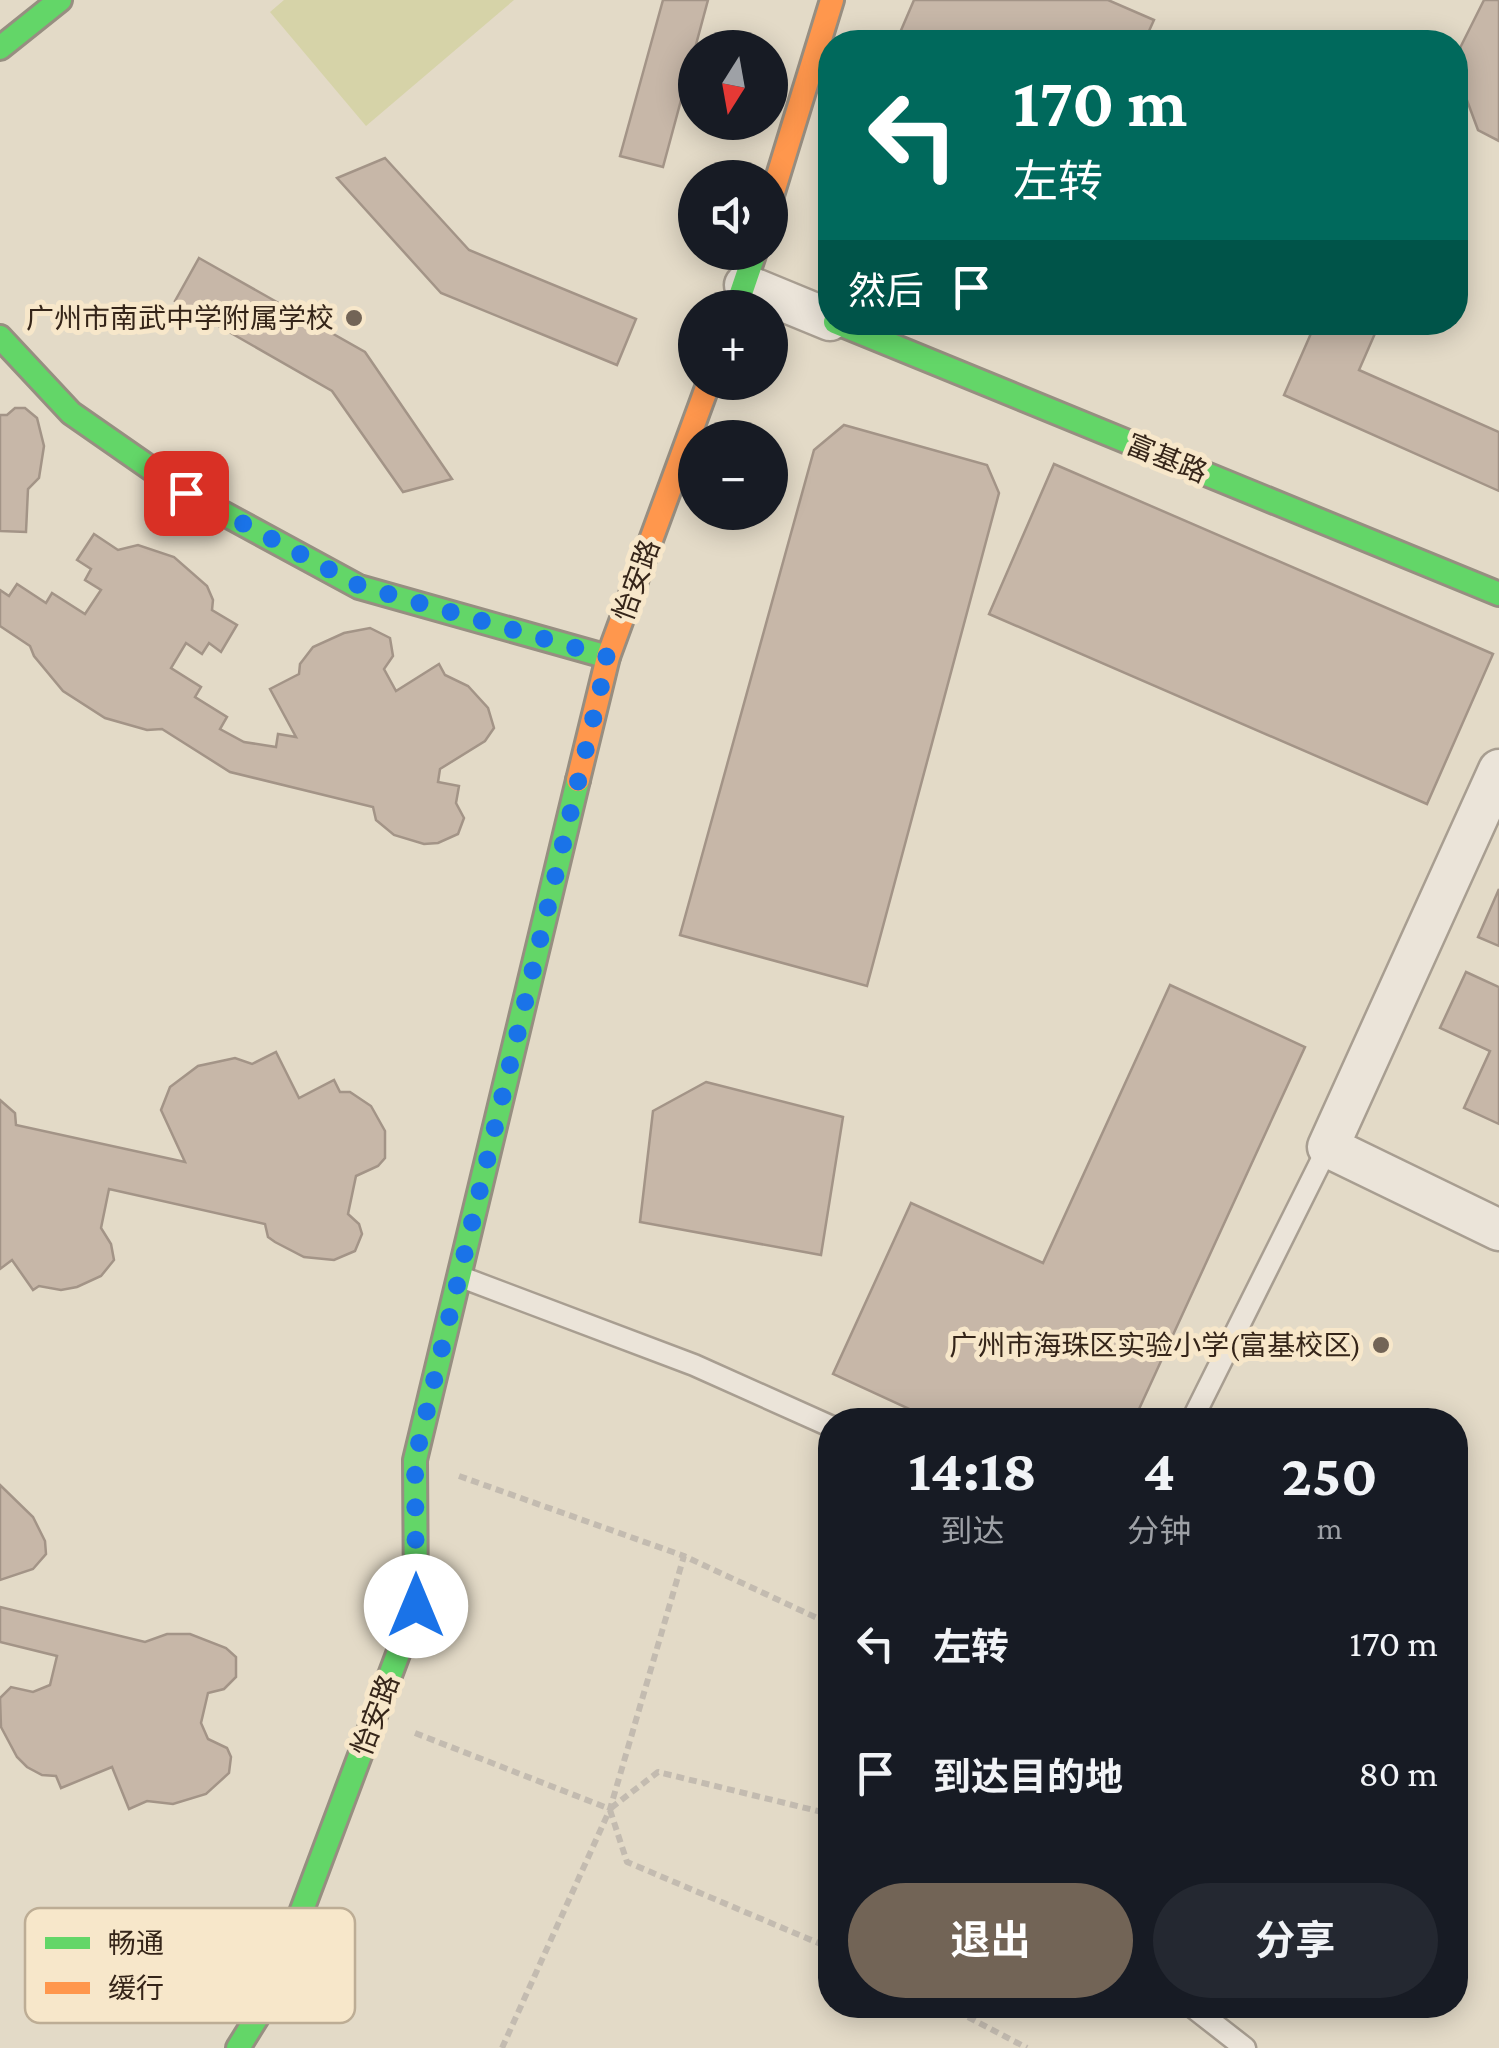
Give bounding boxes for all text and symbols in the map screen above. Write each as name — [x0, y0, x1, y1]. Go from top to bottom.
north arrow — [678, 30, 788, 140]
map controls — [678, 30, 788, 530]
text: 170 m — [1013, 63, 1187, 141]
icon: left — [848, 70, 978, 200]
text: 左转 — [1013, 157, 1103, 207]
button: sound — [678, 160, 788, 270]
icon: arrive — [944, 260, 999, 315]
text: 然后 — [848, 270, 924, 312]
button: + — [678, 290, 788, 400]
place label: 广州市南武中学附属学校 — [26, 303, 334, 334]
marker: 广州市南武中学附属学校 — [343, 307, 365, 329]
button: − — [678, 420, 788, 530]
street label: 富基路 — [1122, 428, 1212, 489]
pin — [144, 451, 229, 536]
icon: arrive — [159, 466, 214, 521]
street label: 怡安路 — [608, 535, 665, 625]
place label: 广州市海珠区实验小学(富基校区) — [949, 1330, 1361, 1362]
marker: 广州市海珠区实验小学(富基校区) — [1370, 1334, 1392, 1356]
text: 14:18 — [908, 1436, 1037, 1503]
text: 4 — [1143, 1436, 1175, 1503]
text: 250 — [1281, 1441, 1378, 1508]
text: m — [1317, 1510, 1342, 1546]
text: 到达 — [941, 1513, 1005, 1549]
text: 分钟 — [1127, 1513, 1191, 1549]
position arrow — [364, 1554, 468, 1658]
icon: left — [848, 1616, 903, 1671]
text: 170 m — [1349, 1622, 1438, 1664]
text: 左转 — [933, 1626, 1009, 1668]
street label: 怡安路 — [346, 1670, 405, 1760]
icon: arrive — [848, 1746, 903, 1801]
text: 80 m — [1358, 1752, 1438, 1794]
text: 到达目的地 — [933, 1756, 1123, 1798]
button: 退出 — [848, 1883, 1133, 1998]
button: 分享 — [1153, 1883, 1438, 1998]
legend — [25, 1908, 355, 2023]
text: 畅通 — [108, 1928, 164, 1959]
text: 缓行 — [108, 1973, 164, 2004]

